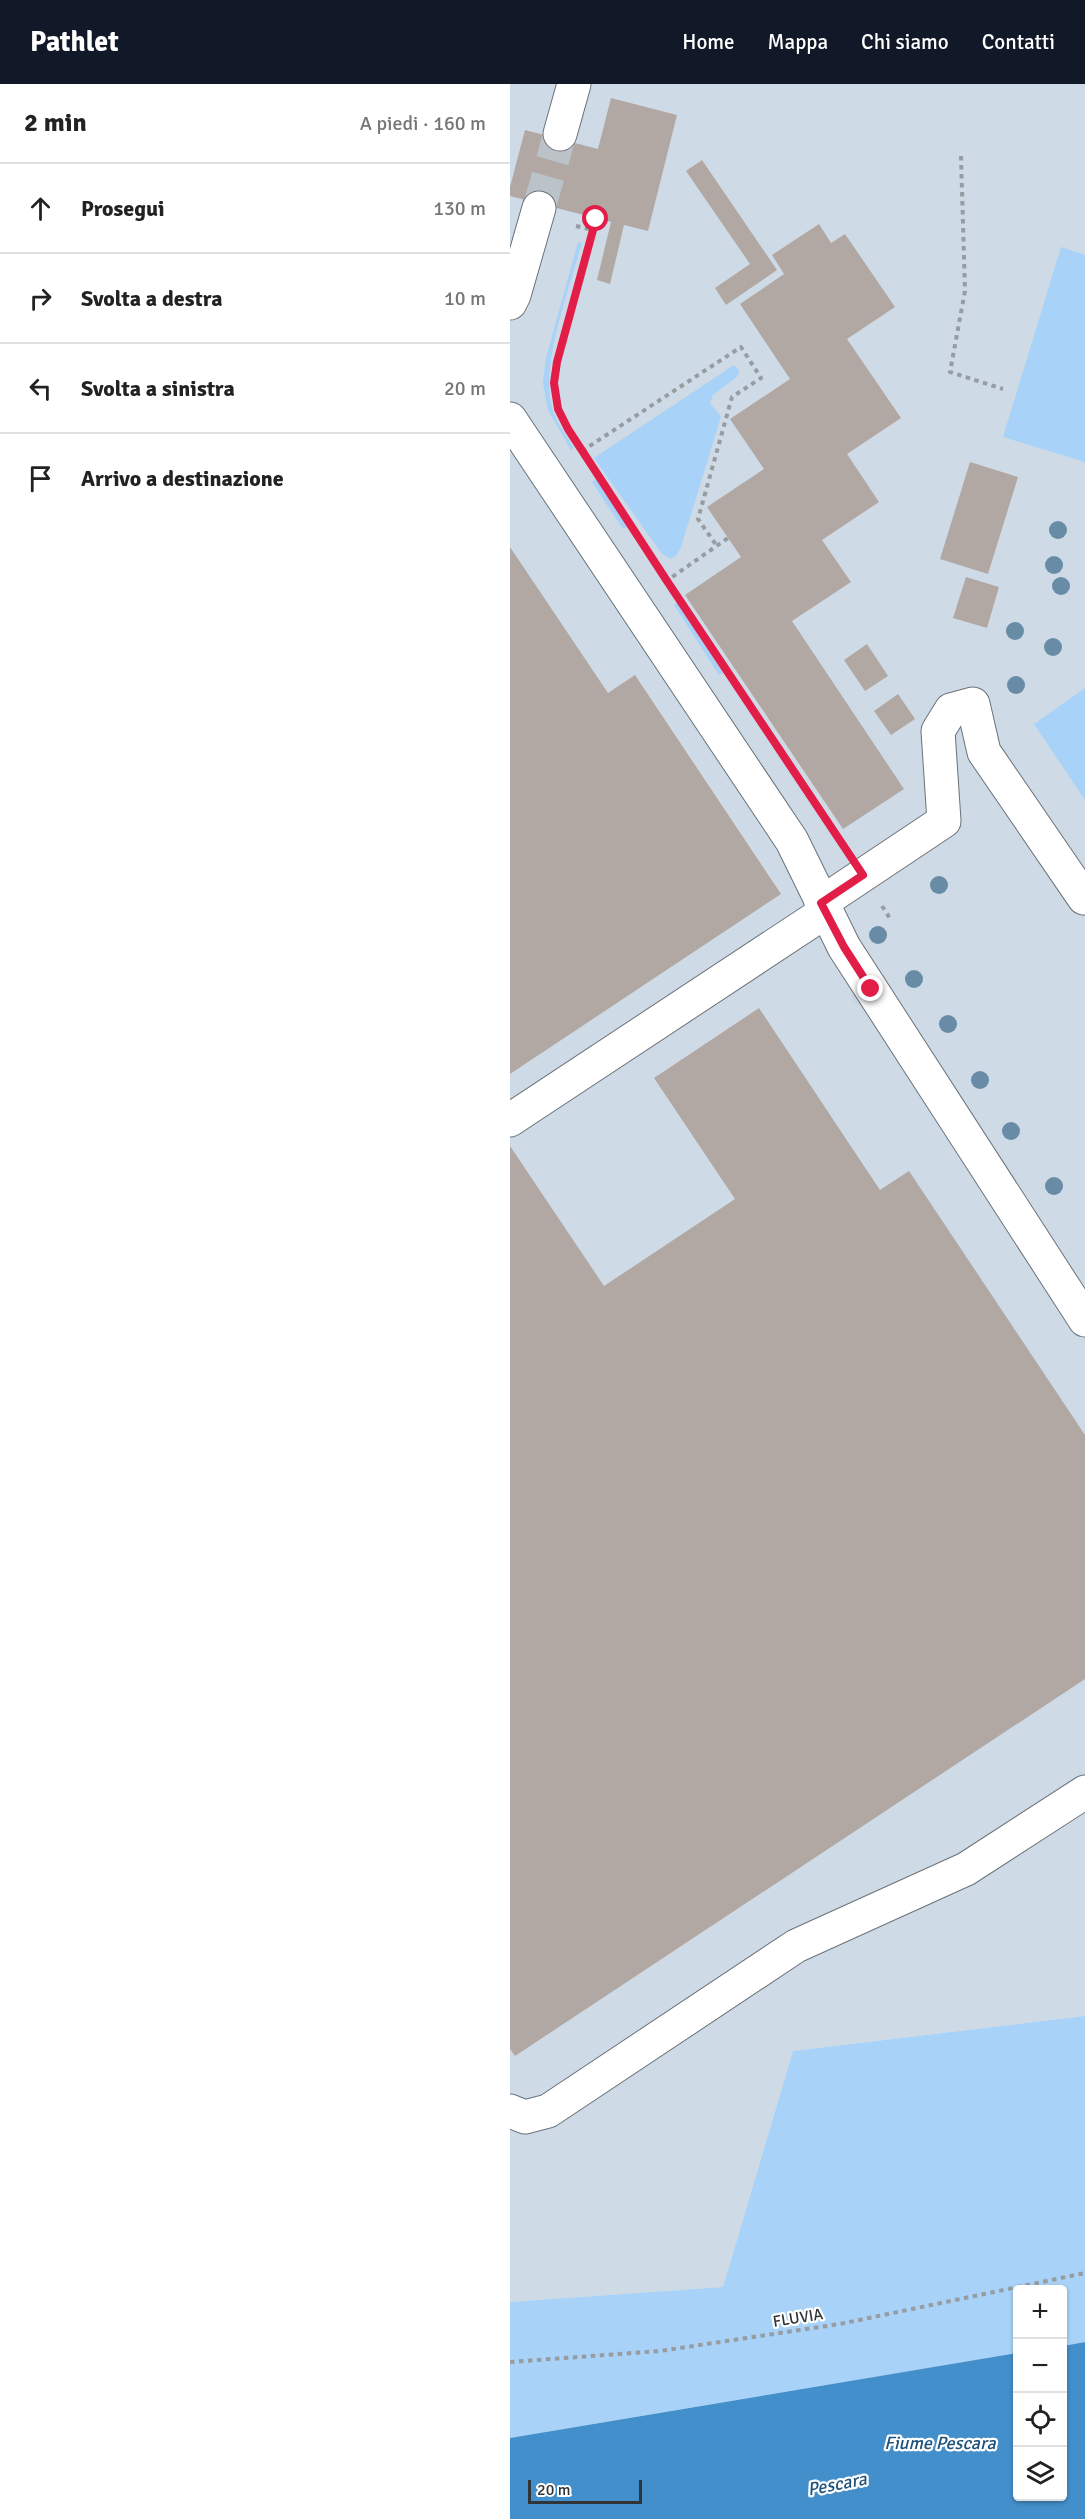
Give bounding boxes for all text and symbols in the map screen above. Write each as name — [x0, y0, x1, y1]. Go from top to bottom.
text: Pathlet — [30, 25, 119, 59]
text: Home — [682, 29, 735, 55]
text: Mappa — [768, 29, 828, 55]
text: Chi siamo — [861, 29, 949, 55]
text: Contatti — [982, 29, 1055, 55]
text: 2 min — [24, 107, 87, 139]
text: A piedi · 160 m — [360, 111, 486, 136]
icon: ahead — [24, 192, 57, 225]
text: Prosegui — [81, 195, 165, 222]
text: 130 m — [433, 196, 486, 221]
route start — [582, 205, 608, 231]
icon: right — [24, 282, 57, 315]
text: Svolta a destra — [81, 285, 222, 312]
text: 10 m — [444, 286, 486, 311]
icon: left — [24, 372, 57, 405]
text: Svolta a sinistra — [81, 375, 235, 402]
text: 20 m — [444, 376, 486, 401]
icon: arrive — [24, 462, 57, 495]
text: Arrivo a destinazione — [81, 465, 284, 492]
route end — [857, 975, 883, 1001]
map controls — [1013, 2285, 1067, 2501]
button: + — [1013, 2285, 1067, 2339]
street label: FLUVIA — [771, 2304, 825, 2332]
button: − — [1013, 2339, 1067, 2393]
button: locate — [1013, 2393, 1067, 2447]
water label: Fiume Pescara — [884, 2432, 997, 2454]
button: layers — [1013, 2447, 1067, 2501]
water label: Pescara — [806, 2467, 869, 2501]
scale bar — [528, 2477, 642, 2504]
text: 20 m — [537, 2480, 571, 2500]

